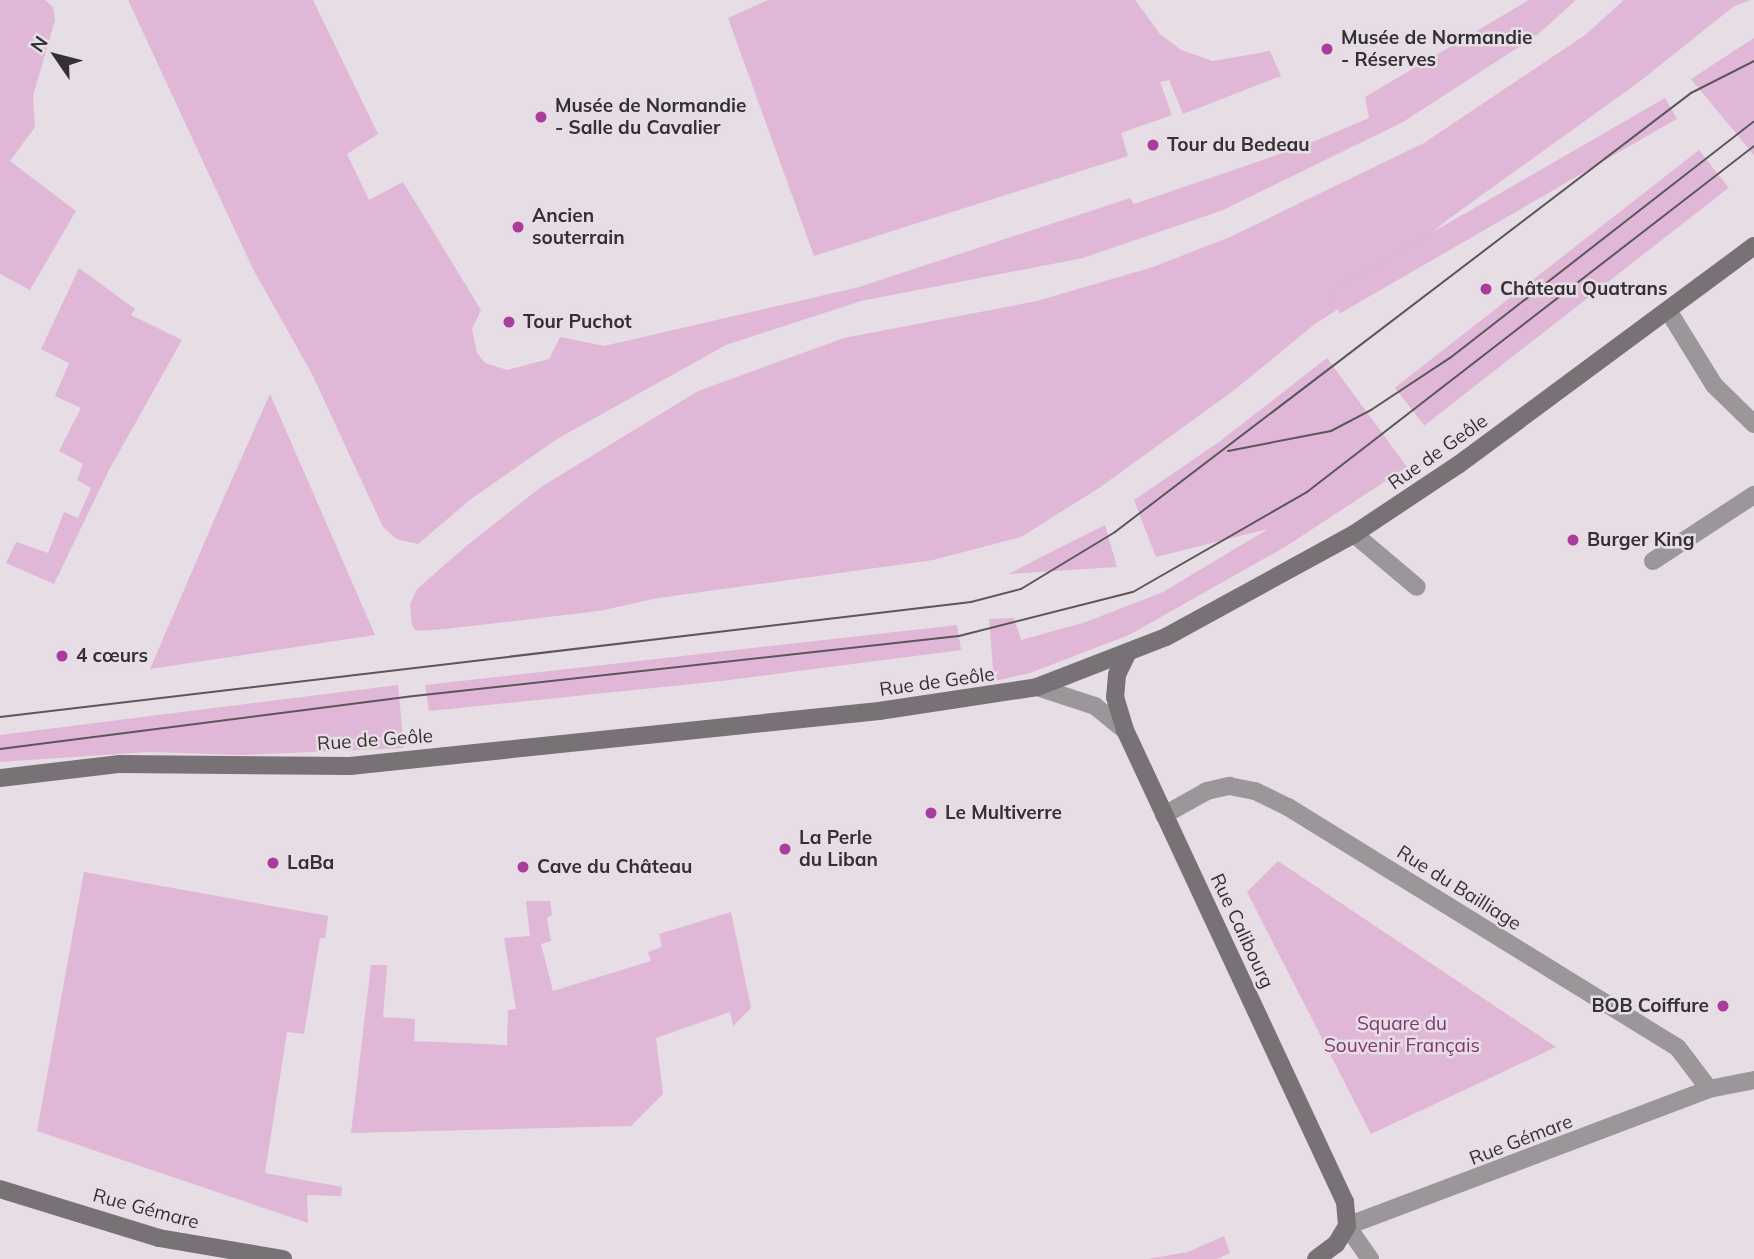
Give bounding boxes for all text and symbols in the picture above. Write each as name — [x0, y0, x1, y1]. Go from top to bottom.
north arrow — [21, 21, 91, 91]
place label: Musée de Normandie - Réserves — [1341, 27, 1532, 71]
text: N — [25, 31, 53, 57]
marker: Musée de Normandie - Réserves — [1319, 41, 1335, 57]
place label: Musée de Normandie - Salle du Cavalier — [555, 95, 746, 139]
marker: Musée de Normandie - Salle du Cavalier — [533, 109, 549, 125]
place label: Tour du Bedeau — [1167, 134, 1310, 156]
marker: Tour du Bedeau — [1145, 137, 1161, 153]
place label: Ancien souterrain — [532, 205, 625, 249]
marker: Ancien souterrain — [510, 219, 526, 235]
place label: Château Quatrans — [1500, 278, 1667, 300]
marker: Château Quatrans — [1478, 281, 1494, 297]
place label: Tour Puchot — [523, 311, 632, 333]
marker: Tour Puchot — [501, 314, 517, 330]
street label: Rue de Geôle — [1384, 409, 1492, 495]
place label: Burger King — [1587, 529, 1695, 551]
marker: Burger King — [1565, 532, 1581, 548]
place label: 4 cœurs — [76, 645, 148, 667]
marker: 4 cœurs — [54, 648, 70, 664]
street label: Rue de Geôle — [878, 663, 996, 701]
street label: Rue de Geôle — [316, 725, 434, 755]
place label: Le Multiverre — [945, 802, 1062, 824]
marker: Le Multiverre — [923, 805, 939, 821]
place label: La Perle du Liban — [799, 827, 878, 871]
marker: La Perle du Liban — [777, 841, 793, 857]
street label: Rue du Bailliage — [1393, 841, 1525, 935]
place label: LaBa — [287, 852, 334, 874]
marker: LaBa — [265, 855, 281, 871]
place label: Cave du Château — [537, 856, 692, 878]
marker: Cave du Château — [515, 859, 531, 875]
street label: Rue Calibourg — [1205, 870, 1279, 992]
place label: BOB Coiffure — [1591, 995, 1709, 1017]
marker: BOB Coiffure — [1715, 998, 1731, 1014]
park label: Square du Souvenir Français — [1324, 1013, 1480, 1057]
street label: Rue Gémare — [1466, 1110, 1576, 1170]
street label: Rue Gémare — [90, 1184, 202, 1234]

